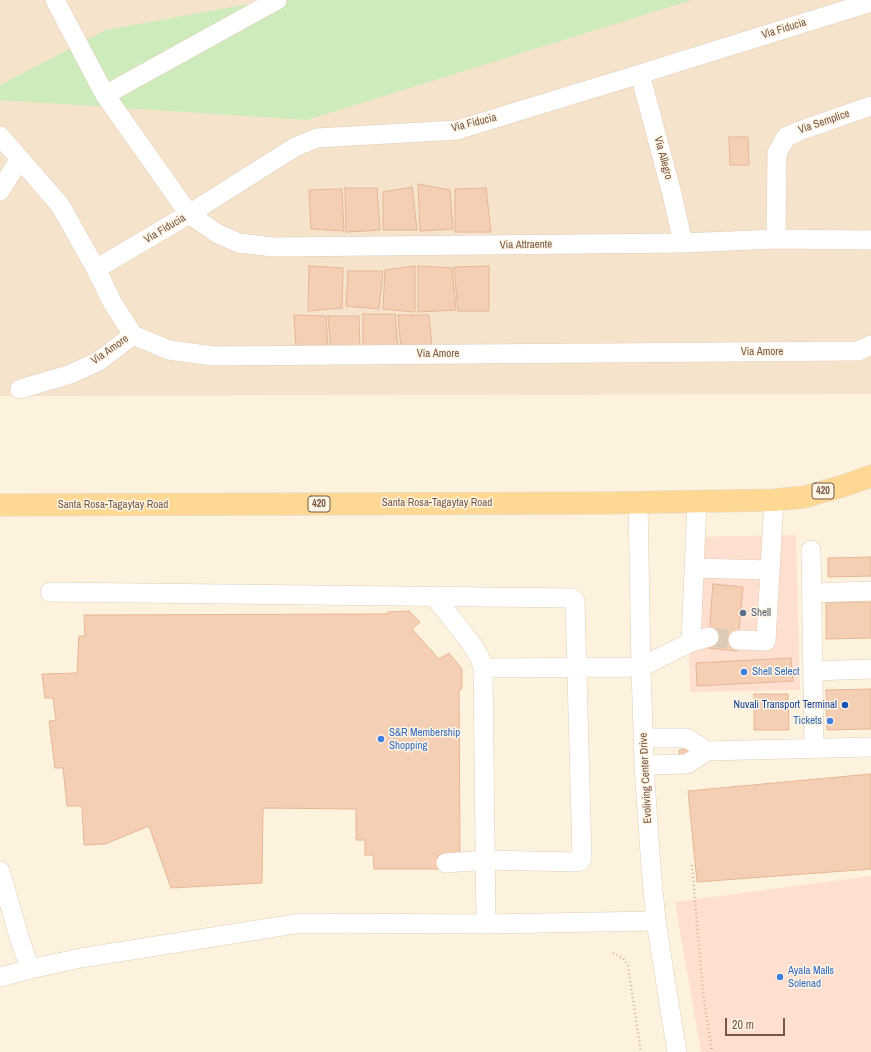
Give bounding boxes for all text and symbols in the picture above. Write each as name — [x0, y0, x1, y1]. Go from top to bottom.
street label: Via Fiducia — [760, 16, 808, 42]
street label: Via Semplice — [797, 107, 851, 137]
street label: Via Fiducia — [450, 111, 498, 135]
street label: Via Allegro — [651, 135, 675, 181]
street label: Via Fiducia — [142, 212, 188, 246]
street label: Via Attraente — [500, 238, 552, 252]
street label: Via Amore — [89, 332, 131, 368]
street label: Via Amore — [741, 345, 783, 359]
street label: Via Amore — [417, 347, 459, 361]
road number: 420 — [812, 483, 834, 499]
road number: 420 — [308, 496, 330, 512]
street label: Santa Rosa-Tagaytay Road — [382, 496, 492, 510]
street label: Santa Rosa-Tagaytay Road — [58, 498, 168, 512]
place label: Shell — [751, 606, 771, 620]
marker: Shell — [738, 608, 748, 618]
place label: Shell Select — [752, 665, 800, 679]
marker: Shell Select — [739, 667, 749, 677]
place label: Nuvali Transport Terminal — [734, 698, 837, 712]
marker: Nuvali Transport Terminal — [840, 700, 850, 710]
place label: Tickets — [793, 714, 822, 728]
marker: Tickets — [825, 716, 835, 726]
place label: S&R Membership Shopping — [389, 726, 460, 752]
street label: Evoliving Center Drive — [637, 732, 655, 824]
marker: S&R Membership Shopping — [376, 734, 386, 744]
place label: Ayala Malls Solenad — [788, 964, 834, 990]
marker: Ayala Malls Solenad — [775, 972, 785, 982]
scale bar — [727, 1010, 787, 1036]
text: 20 m — [732, 1017, 754, 1033]

